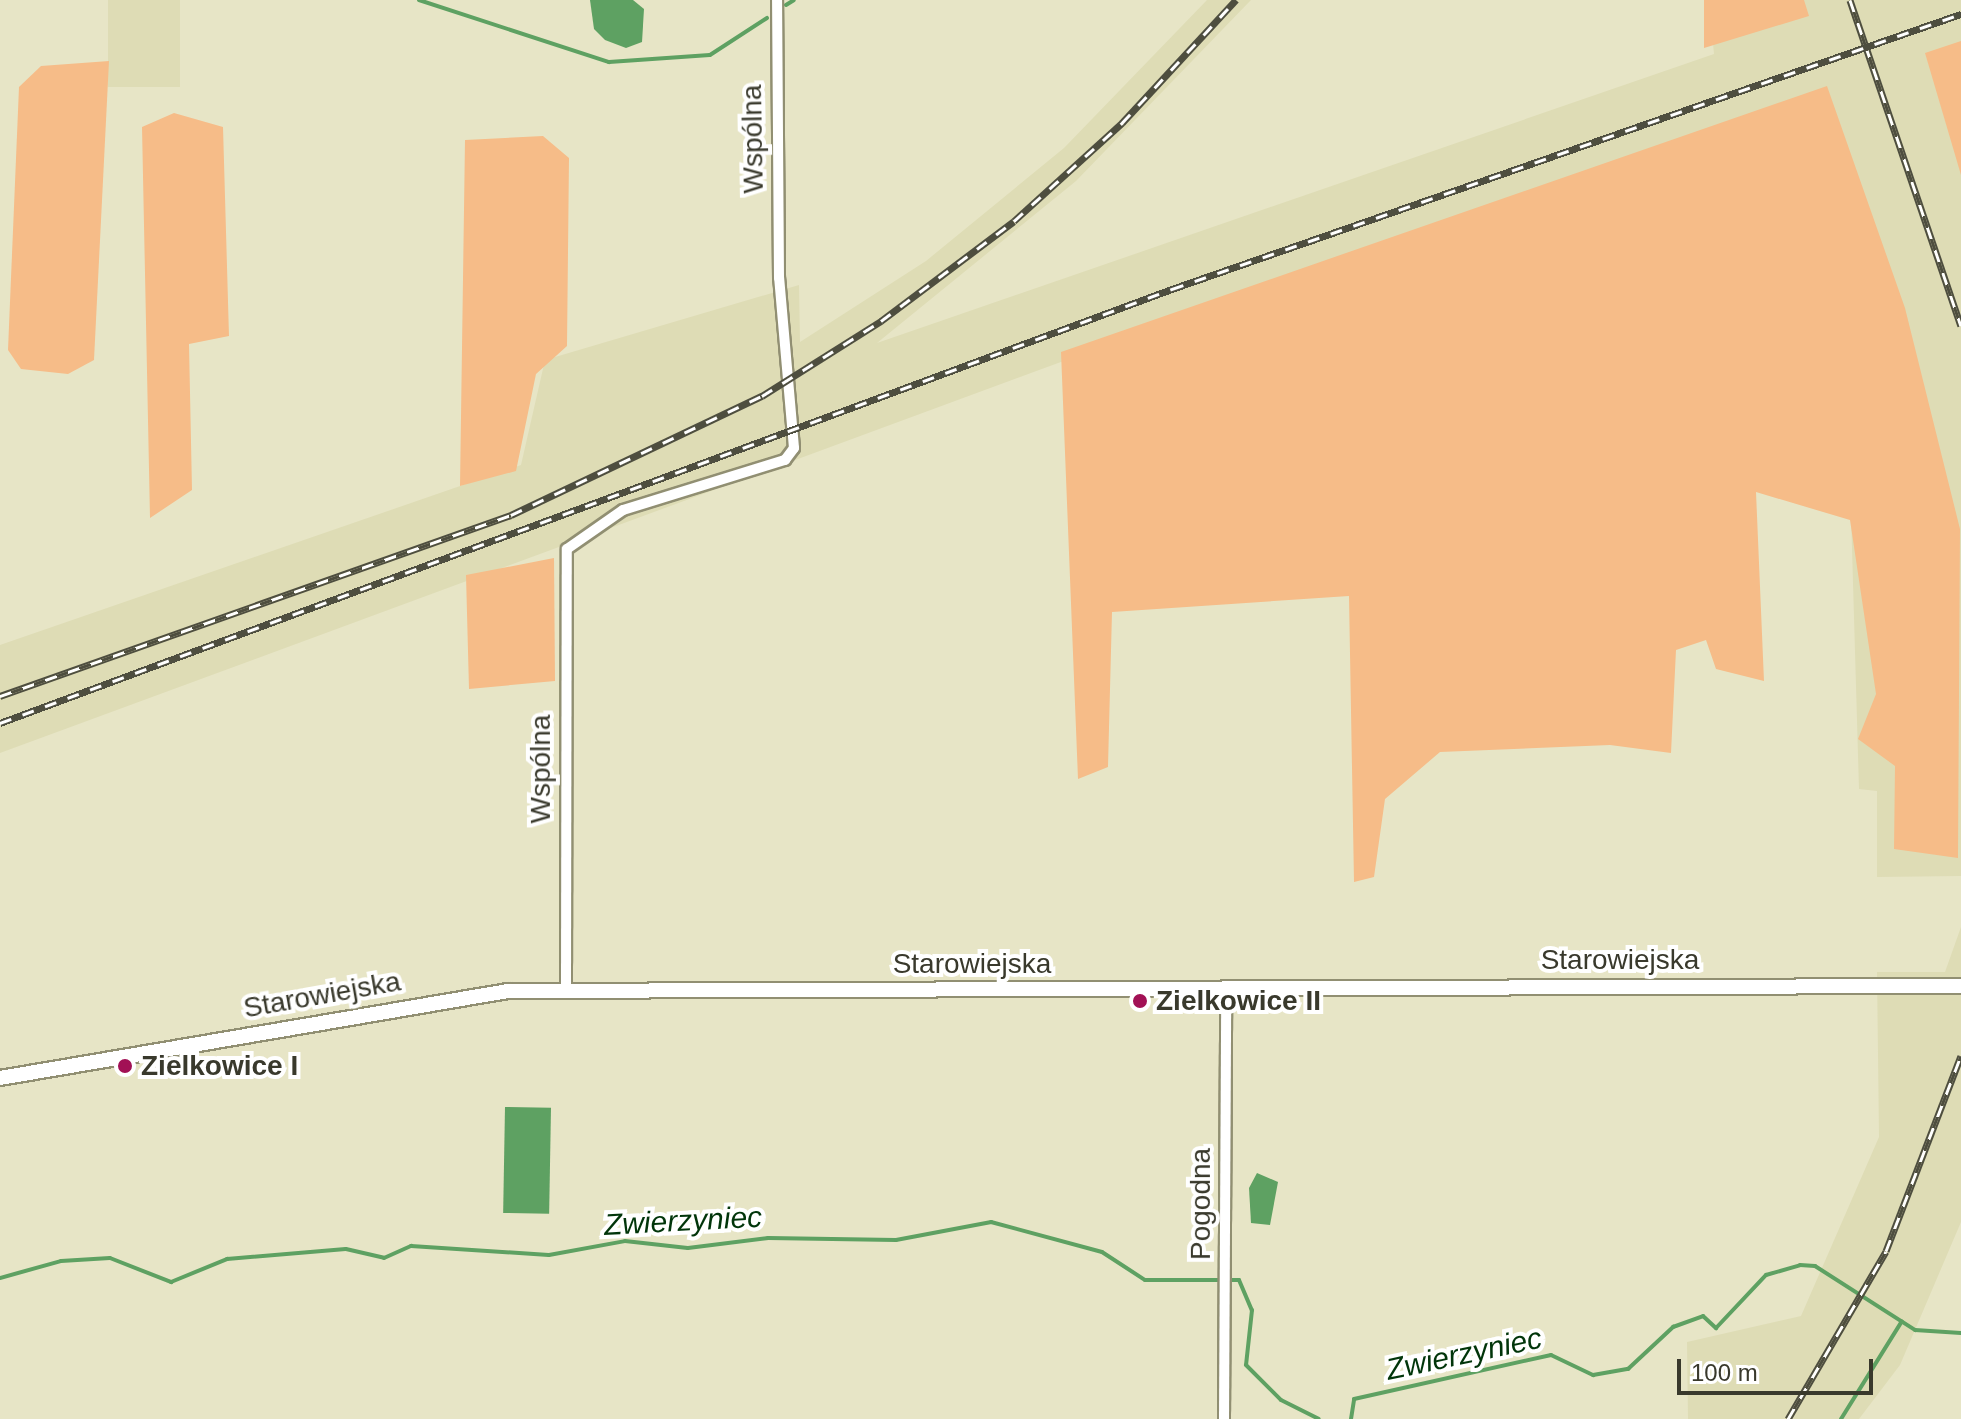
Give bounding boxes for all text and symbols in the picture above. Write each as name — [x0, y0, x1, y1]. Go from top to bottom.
street label: Wspólna — [735, 84, 771, 194]
street label: Wspólna — [524, 715, 558, 823]
street label: Starowiejska — [1541, 943, 1699, 977]
street label: Starowiejska — [893, 947, 1051, 981]
street label: Starowiejska — [241, 965, 403, 1025]
place label: Zielkowice II — [1156, 984, 1321, 1018]
marker: Zielkowice II — [1131, 992, 1149, 1010]
place label: Zielkowice I — [141, 1049, 298, 1083]
marker: Zielkowice I — [116, 1057, 134, 1075]
street label: Pogodna — [1184, 1148, 1218, 1260]
water label: Zwierzyniec — [603, 1199, 763, 1243]
water label: Zwierzyniec — [1383, 1320, 1545, 1388]
scale bar — [1681, 1343, 1877, 1393]
text: 100 m — [1691, 1359, 1758, 1386]

